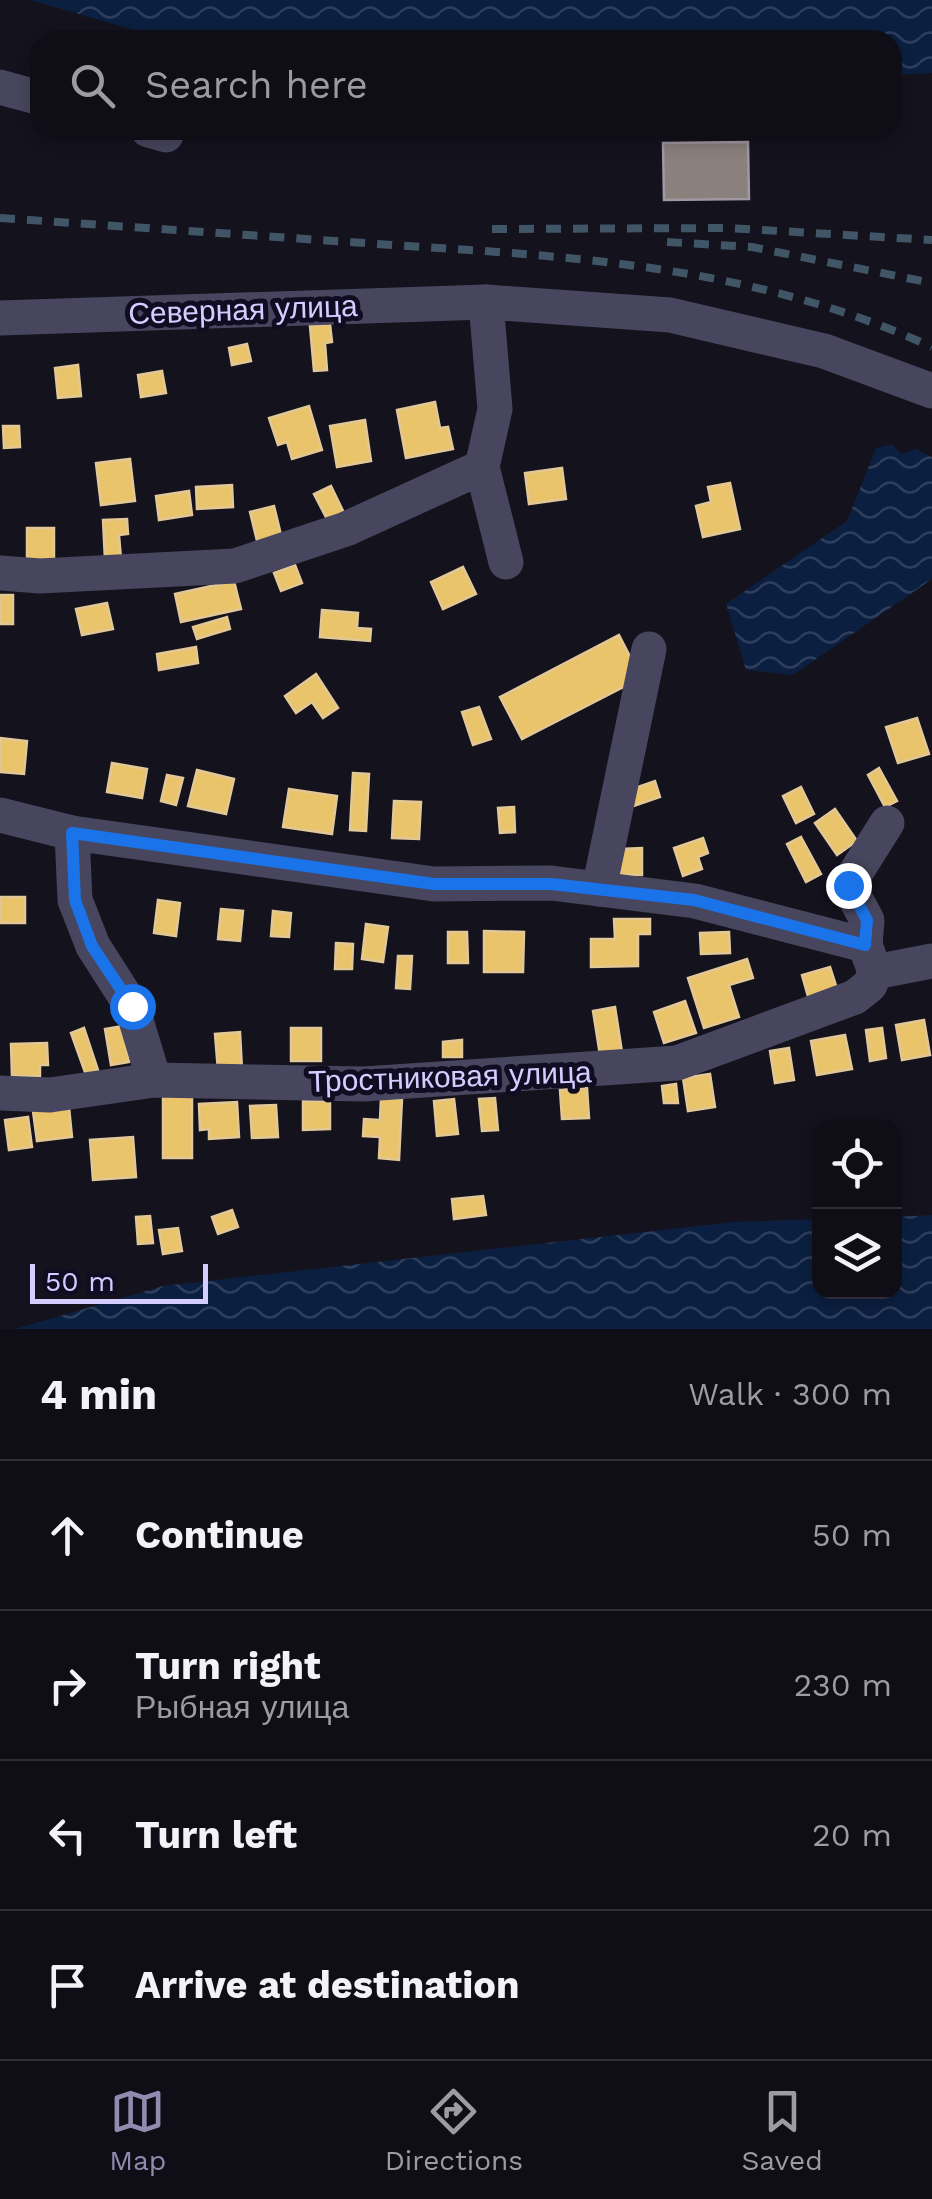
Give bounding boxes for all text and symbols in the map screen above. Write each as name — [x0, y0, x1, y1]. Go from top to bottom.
search box — [30, 30, 902, 140]
icon: search — [65, 58, 120, 113]
text: Search here — [145, 63, 368, 107]
street label: Северная улица — [128, 288, 359, 331]
route end — [826, 863, 872, 909]
route start — [110, 984, 156, 1030]
street label: Тростниковая улица — [308, 1054, 593, 1099]
map controls — [812, 1119, 902, 1299]
button: locate — [812, 1119, 902, 1209]
button: layers — [812, 1209, 902, 1299]
scale bar — [30, 1259, 208, 1304]
text: 50 m — [45, 1265, 115, 1298]
text: 4 min — [40, 1370, 157, 1419]
text: Walk · 300 m — [688, 1375, 892, 1413]
icon: ahead — [40, 1508, 95, 1563]
text: Continue — [135, 1513, 304, 1557]
text: 50 m — [812, 1516, 892, 1554]
text: Turn right — [135, 1644, 321, 1688]
icon: right — [40, 1658, 95, 1713]
text: 230 m — [793, 1666, 892, 1704]
text: Рыбная улица — [135, 1688, 349, 1726]
icon: left — [40, 1808, 95, 1863]
text: Turn left — [135, 1813, 297, 1857]
text: 20 m — [812, 1816, 892, 1854]
icon: arrive — [40, 1958, 95, 2013]
text: Arrive at destination — [135, 1963, 520, 2007]
tab: Map — [109, 2084, 166, 2177]
tab: Directions — [385, 2084, 523, 2177]
tab: Saved — [741, 2084, 823, 2177]

